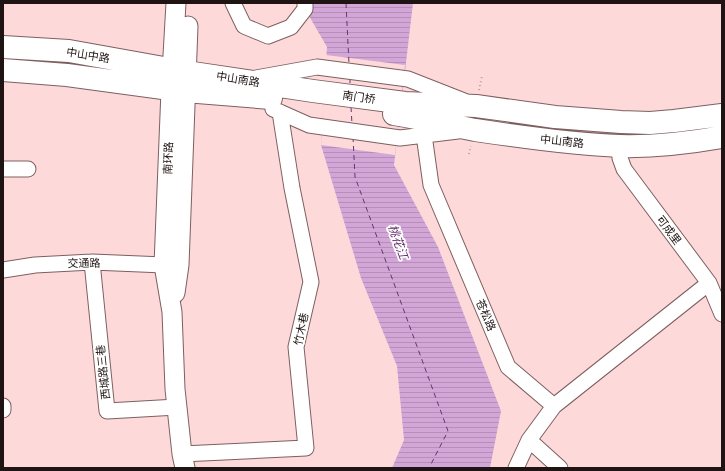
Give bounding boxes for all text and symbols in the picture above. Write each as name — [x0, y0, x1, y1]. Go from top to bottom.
street label: 中山中路 — [65, 46, 111, 64]
street label: 中山南路 — [215, 70, 261, 88]
street label: 南门桥 — [342, 89, 376, 105]
street label: 中山南路 — [539, 133, 585, 149]
street label: 南环路 — [161, 141, 175, 175]
street label: 可成里 — [654, 213, 684, 247]
water label: 桃花江 — [385, 223, 411, 263]
street label: 交通路 — [67, 257, 101, 269]
street label: 苍松路 — [474, 297, 498, 333]
street label: 竹木巷 — [292, 312, 310, 346]
street label: 西城路三巷 — [94, 344, 112, 400]

